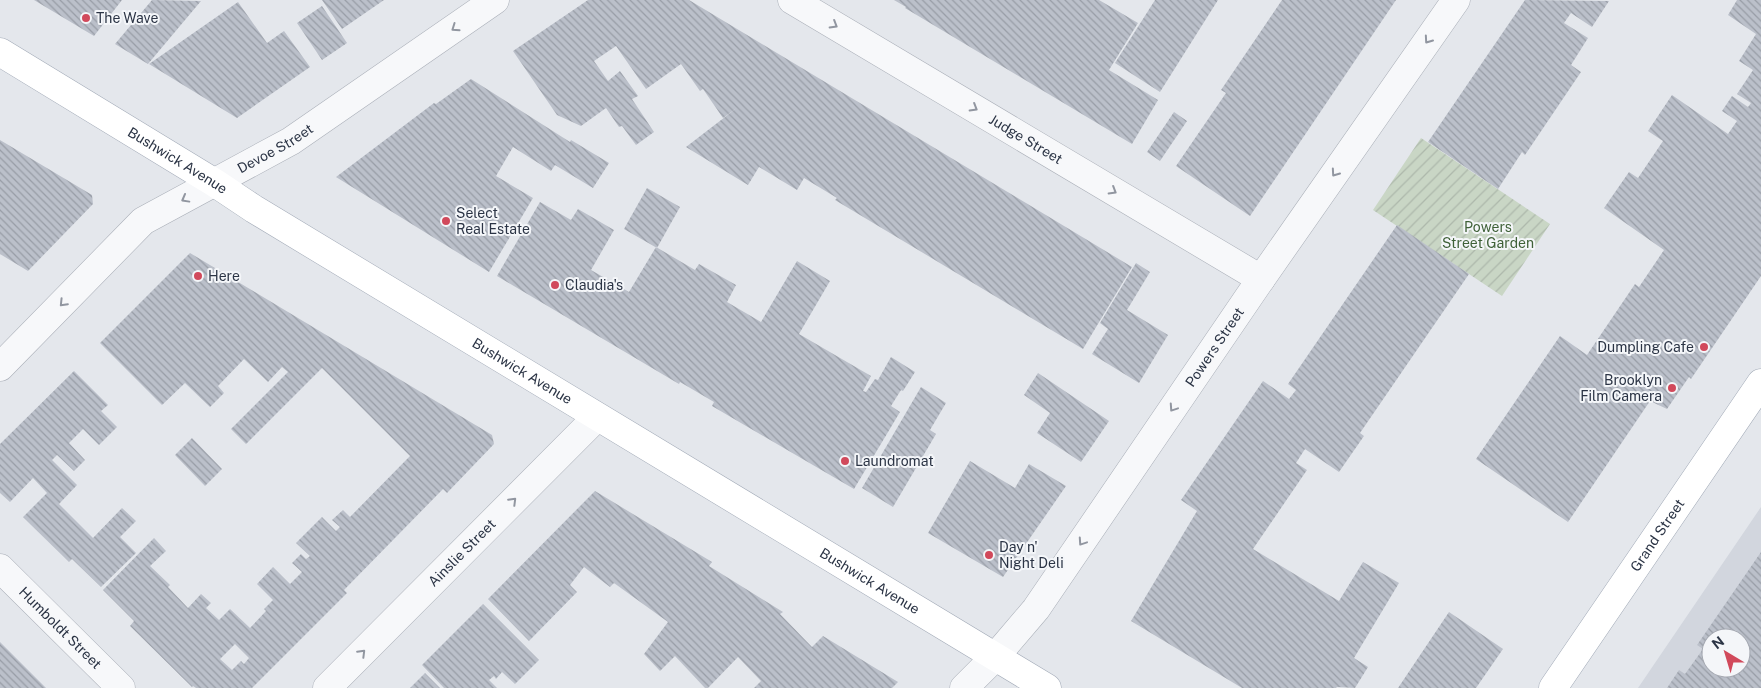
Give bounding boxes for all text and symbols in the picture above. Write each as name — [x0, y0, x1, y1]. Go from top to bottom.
place label: The Wave — [96, 10, 158, 26]
marker: The Wave — [80, 12, 92, 24]
one-way arrow — [829, 18, 838, 28]
one-way arrow — [451, 22, 461, 31]
one-way arrow — [1425, 34, 1434, 44]
one-way arrow — [968, 102, 977, 112]
street label: Judge Street — [986, 111, 1065, 167]
street label: Devoe Street — [235, 120, 316, 177]
street label: Bushwick Avenue — [125, 124, 230, 197]
one-way arrow — [1332, 167, 1341, 177]
one-way arrow — [1108, 185, 1117, 195]
one-way arrow — [181, 193, 190, 203]
place label: Select Real Estate — [456, 205, 530, 237]
marker: Select Real Estate — [440, 215, 452, 227]
park label: Powers Street Garden — [1442, 219, 1534, 251]
place label: Here — [208, 268, 240, 284]
marker: Here — [192, 270, 204, 282]
place label: Claudia's — [565, 277, 623, 293]
marker: Claudia's — [549, 279, 561, 291]
one-way arrow — [60, 298, 69, 307]
street label: Powers Street — [1182, 304, 1247, 390]
street label: Bushwick Avenue — [469, 335, 575, 407]
place label: Dumpling Cafe — [1597, 339, 1694, 355]
marker: Dumpling Cafe — [1698, 341, 1710, 353]
place label: Brooklyn Film Camera — [1580, 372, 1662, 404]
marker: Brooklyn Film Camera — [1666, 382, 1678, 394]
one-way arrow — [1170, 402, 1179, 411]
place label: Laundromat — [855, 453, 934, 469]
marker: Laundromat — [839, 455, 851, 467]
street label: Grand Street — [1627, 496, 1688, 574]
one-way arrow — [507, 498, 516, 507]
street label: Ainslie Street — [425, 516, 499, 590]
one-way arrow — [1079, 536, 1088, 546]
place label: Day n' Night Deli — [999, 539, 1064, 571]
street label: Bushwick Avenue — [817, 545, 923, 617]
marker: Day n' Night Deli — [983, 549, 995, 561]
street label: Humboldt Street — [16, 584, 105, 672]
north arrow — [1701, 628, 1751, 678]
text: N — [1709, 633, 1727, 652]
one-way arrow — [356, 650, 365, 659]

